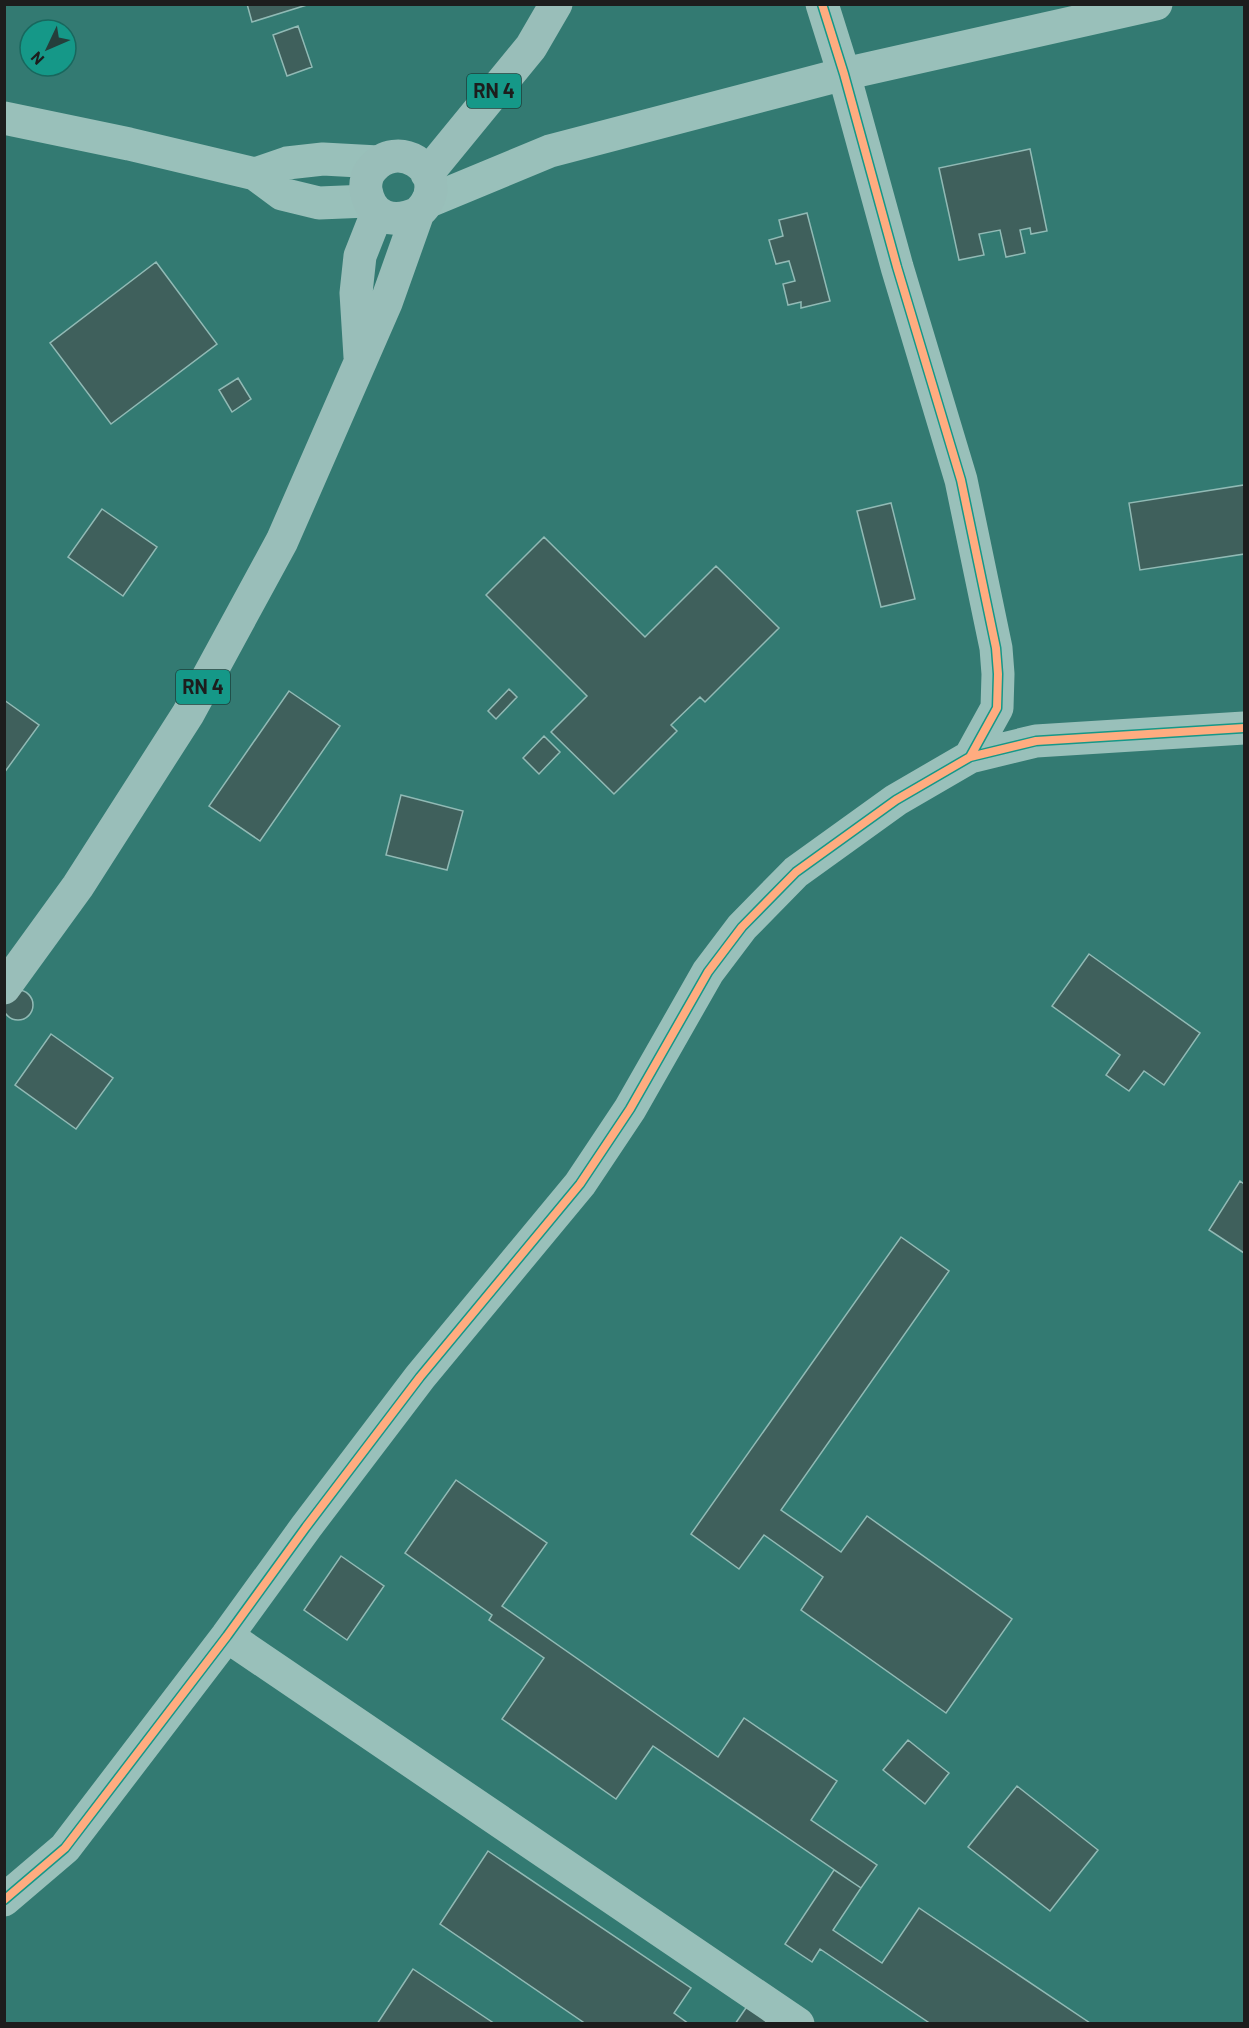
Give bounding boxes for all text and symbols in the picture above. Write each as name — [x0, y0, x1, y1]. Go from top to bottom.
north arrow — [18, 18, 78, 78]
text: N — [26, 48, 47, 69]
road number: RN 4 — [467, 74, 521, 108]
road number: RN 4 — [176, 670, 230, 704]

